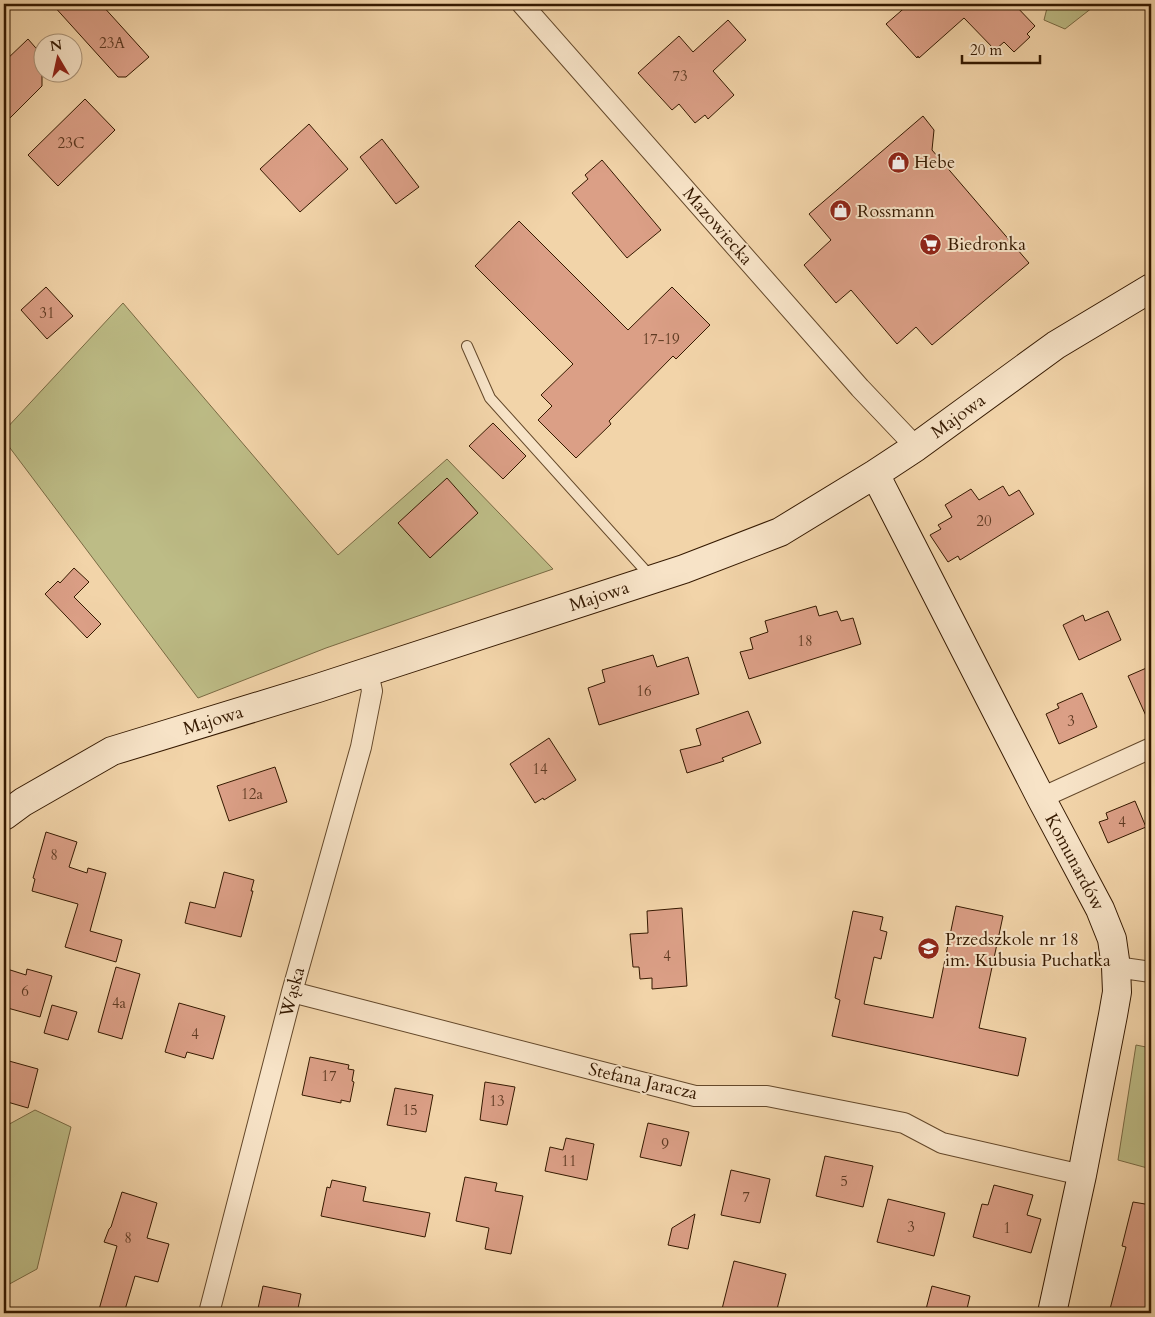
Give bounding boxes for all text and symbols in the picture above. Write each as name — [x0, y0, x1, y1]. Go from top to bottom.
north arrow — [32, 32, 82, 82]
scale bar — [962, 32, 1040, 64]
house number: 23A — [99, 33, 125, 53]
text: N — [49, 35, 64, 56]
text: 20 m — [970, 40, 1002, 60]
house number: 73 — [672, 66, 688, 86]
house number: 23C — [58, 133, 84, 153]
shop icon: Hebe — [886, 150, 910, 174]
place label: Hebe — [914, 150, 955, 175]
street label: Mazowiecka — [677, 182, 759, 271]
shop icon: Rossmann — [829, 199, 853, 223]
place label: Rossmann — [857, 199, 935, 224]
supermarket icon: Biedronka — [919, 232, 943, 256]
place label: Biedronka — [947, 232, 1026, 257]
house number: 31 — [39, 303, 55, 323]
house number: 17-19 — [642, 329, 680, 349]
street label: Majowa — [926, 388, 991, 445]
house number: 20 — [976, 511, 992, 531]
street label: Majowa — [566, 575, 633, 618]
house number: 18 — [797, 631, 813, 651]
house number: 16 — [636, 681, 652, 701]
street label: Majowa — [180, 699, 247, 741]
house number: 3 — [1067, 711, 1075, 731]
house number: 14 — [532, 759, 548, 779]
house number: 12a — [241, 784, 263, 804]
street label: Komunardów — [1039, 809, 1111, 916]
house number: 4 — [1118, 812, 1126, 832]
house number: 8 — [50, 845, 58, 865]
place label: Przedszkole nr 18 im. Kubusia Puchatka — [945, 927, 1111, 973]
school or university icon: Przedszkole nr 18 im. Kubusia Puchatka — [917, 937, 941, 961]
house number: 4 — [663, 946, 671, 966]
street label: Wąska — [274, 964, 311, 1021]
house number: 6 — [21, 981, 29, 1001]
house number: 4a — [112, 993, 127, 1013]
house number: 4 — [191, 1024, 199, 1044]
street label: Stefana Jaracza — [586, 1057, 700, 1106]
house number: 17 — [321, 1066, 337, 1086]
house number: 13 — [489, 1091, 505, 1111]
house number: 15 — [402, 1100, 418, 1120]
house number: 9 — [661, 1134, 669, 1154]
house number: 11 — [561, 1151, 577, 1171]
house number: 5 — [840, 1171, 848, 1191]
house number: 7 — [742, 1187, 750, 1207]
house number: 3 — [907, 1217, 915, 1237]
house number: 1 — [1003, 1218, 1011, 1238]
house number: 8 — [124, 1228, 132, 1248]

